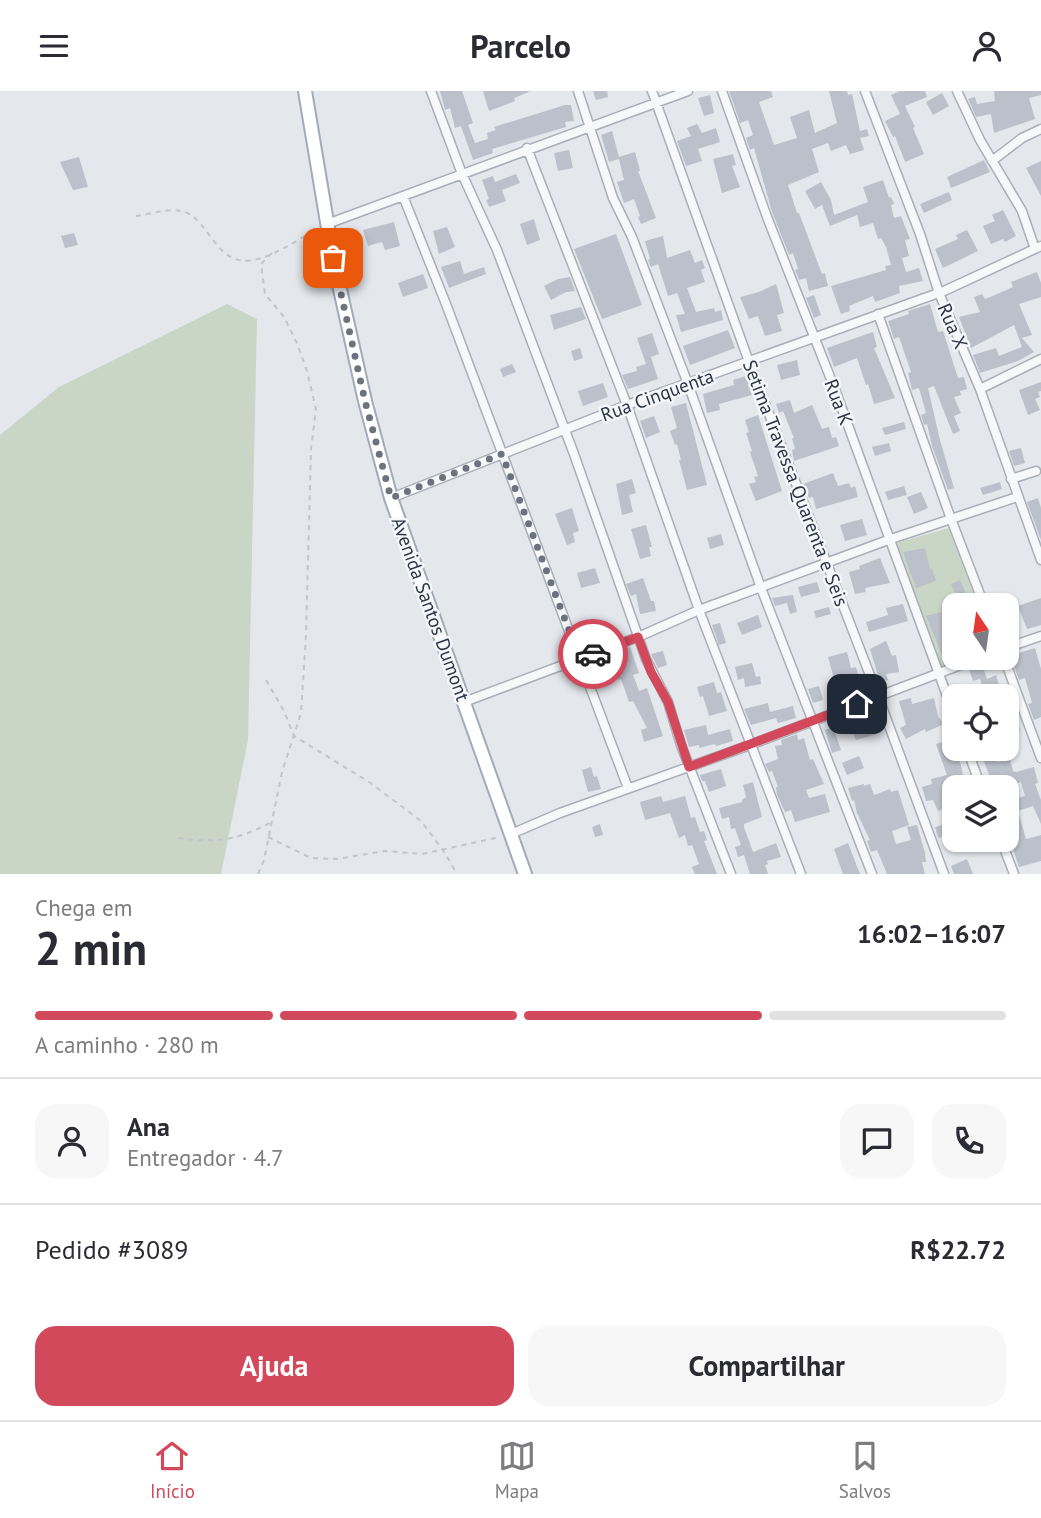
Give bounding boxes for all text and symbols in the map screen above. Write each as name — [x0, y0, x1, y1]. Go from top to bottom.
text: Parcelo — [470, 25, 571, 67]
icon: menu — [35, 27, 73, 65]
icon: person — [968, 27, 1006, 65]
pin — [303, 228, 363, 288]
icon: bag — [314, 239, 352, 277]
street label: Rua X — [933, 300, 973, 353]
street label: Setima Travessa Quarenta e Seis — [738, 356, 854, 610]
street label: Rua Cinquenta — [597, 363, 717, 427]
street label: Rua K — [819, 376, 859, 428]
street label: Avenida Santos Dumont — [387, 514, 476, 705]
north arrow — [942, 593, 1018, 670]
map controls — [942, 593, 1019, 852]
courier — [558, 619, 628, 689]
icon: car — [574, 635, 612, 673]
pin — [827, 674, 887, 734]
button: locate — [942, 684, 1019, 761]
icon: home — [838, 685, 876, 723]
button: layers — [942, 775, 1019, 852]
text: Chega em — [35, 893, 132, 922]
text: 16:02–16:07 — [857, 917, 1006, 950]
text: 2 min — [35, 918, 147, 978]
text: A caminho · 280 m — [35, 1030, 219, 1059]
button: person — [35, 1104, 109, 1178]
button: chat — [840, 1104, 914, 1178]
button: phone — [932, 1104, 1006, 1178]
text: Ana — [127, 1110, 170, 1143]
text: Entregador · 4.7 — [127, 1143, 284, 1172]
text: Pedido #3089 — [35, 1233, 188, 1266]
text: R$22.72 — [910, 1233, 1006, 1266]
button: Ajuda — [35, 1326, 514, 1406]
button: Compartilhar — [528, 1326, 1006, 1406]
tab: Início — [150, 1437, 195, 1503]
tab: Mapa — [495, 1437, 539, 1503]
tab: Salvos — [839, 1437, 891, 1503]

